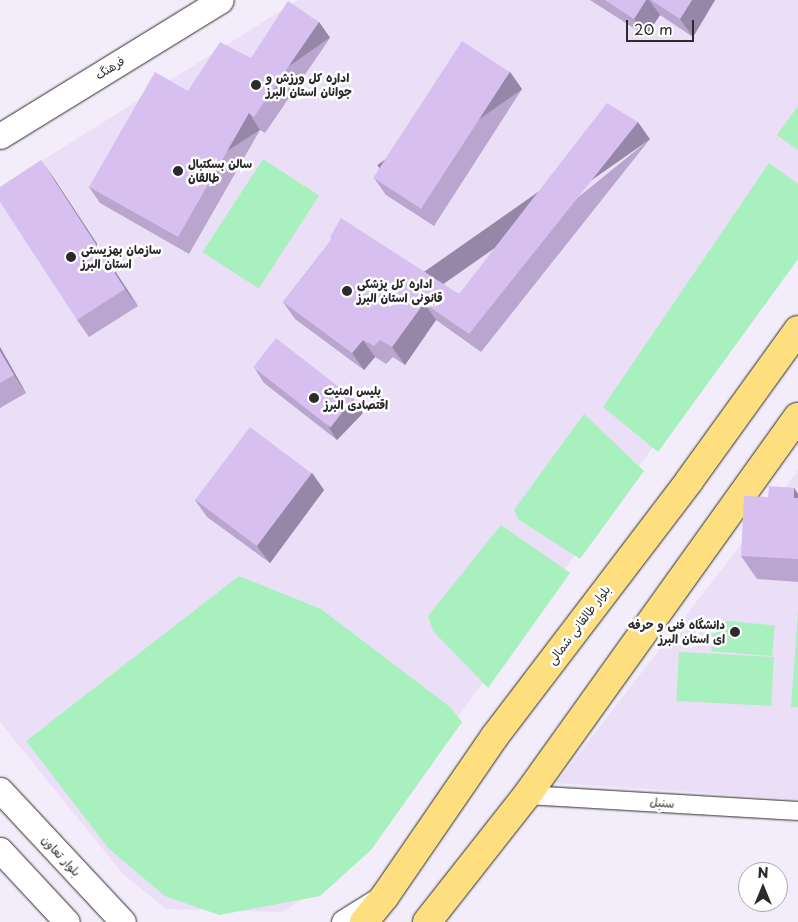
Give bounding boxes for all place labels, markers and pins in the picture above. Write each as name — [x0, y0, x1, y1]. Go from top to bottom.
place label: اداره کل ورزش و جوانان استان البرز — [266, 71, 352, 99]
marker: اداره کل ورزش و جوانان استان البرز — [250, 79, 262, 91]
place label: سالن بسکتبال طالقان — [188, 157, 252, 185]
marker: سالن بسکتبال طالقان — [172, 165, 184, 177]
place label: سازمان بهزیستی استان البرز — [81, 243, 161, 271]
marker: سازمان بهزیستی استان البرز — [65, 251, 77, 263]
place label: اداره کل پزشکی قانونی استان البرز — [357, 277, 443, 305]
marker: اداره کل پزشکی قانونی استان البرز — [341, 285, 353, 297]
place label: پلیس امنیت اقتصادی البرز — [324, 384, 388, 412]
marker: پلیس امنیت اقتصادی البرز — [308, 392, 320, 404]
place label: دانشگاه فنی و حرفه ای استان البرز — [628, 618, 725, 646]
marker: دانشگاه فنی و حرفه ای استان البرز — [729, 626, 741, 638]

